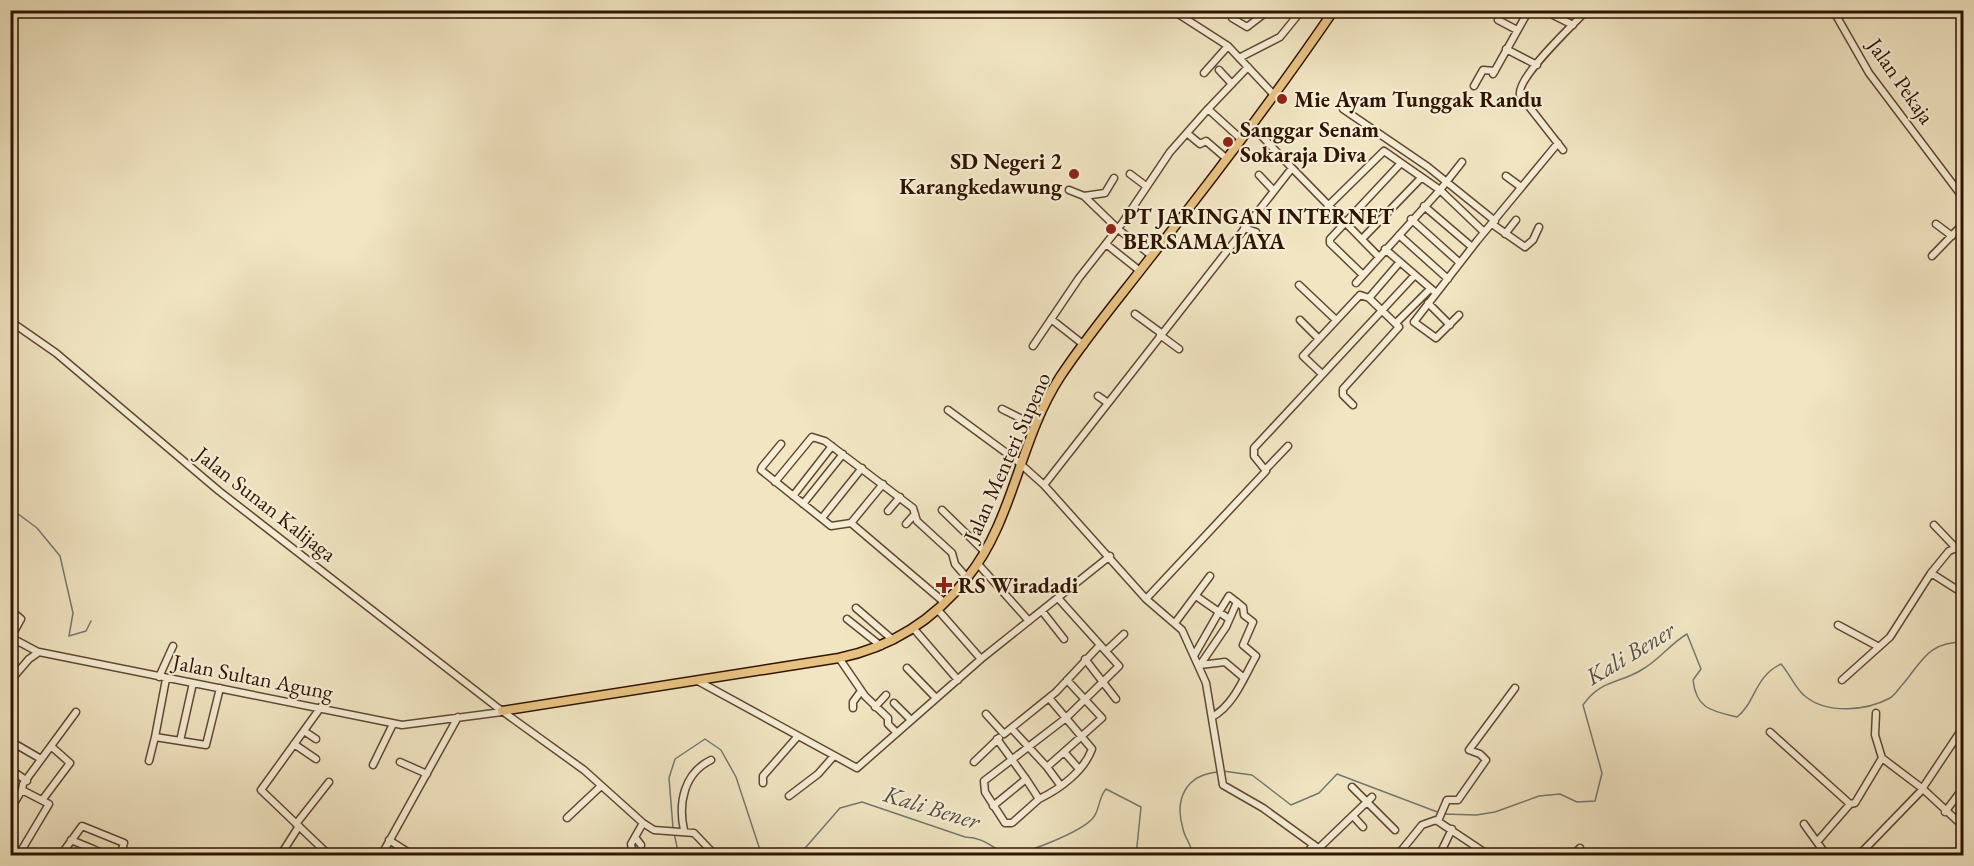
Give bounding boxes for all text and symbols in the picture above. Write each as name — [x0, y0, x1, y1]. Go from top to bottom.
street label: Jalan Pekaja — [1860, 31, 1941, 130]
place label: Mie Ayam Tunggak Randu — [1294, 85, 1542, 114]
marker: Mie Ayam Tunggak Randu — [1275, 92, 1289, 106]
place label: Sanggar Senam Sokaraja Diva — [1240, 115, 1379, 169]
marker: Sanggar Senam Sokaraja Diva — [1221, 135, 1235, 149]
place label: SD Negeri 2 Karangkedawung — [899, 147, 1063, 201]
marker: SD Negeri 2 Karangkedawung — [1067, 167, 1081, 181]
place label: PT JARINGAN INTERNET BERSAMA JAYA — [1123, 202, 1394, 256]
marker: PT JARINGAN INTERNET BERSAMA JAYA — [1104, 222, 1118, 236]
street label: Jalan Menteri Supeno — [956, 367, 1057, 548]
street label: Jalan Sunan Kalijaga — [188, 439, 343, 568]
place label: RS Wiradadi — [958, 571, 1079, 600]
marker: RS Wiradadi — [935, 576, 953, 594]
water label: Kali Bener — [1579, 613, 1682, 692]
street label: Jalan Sultan Agung — [168, 647, 336, 707]
water label: Kali Bener — [879, 777, 986, 837]

